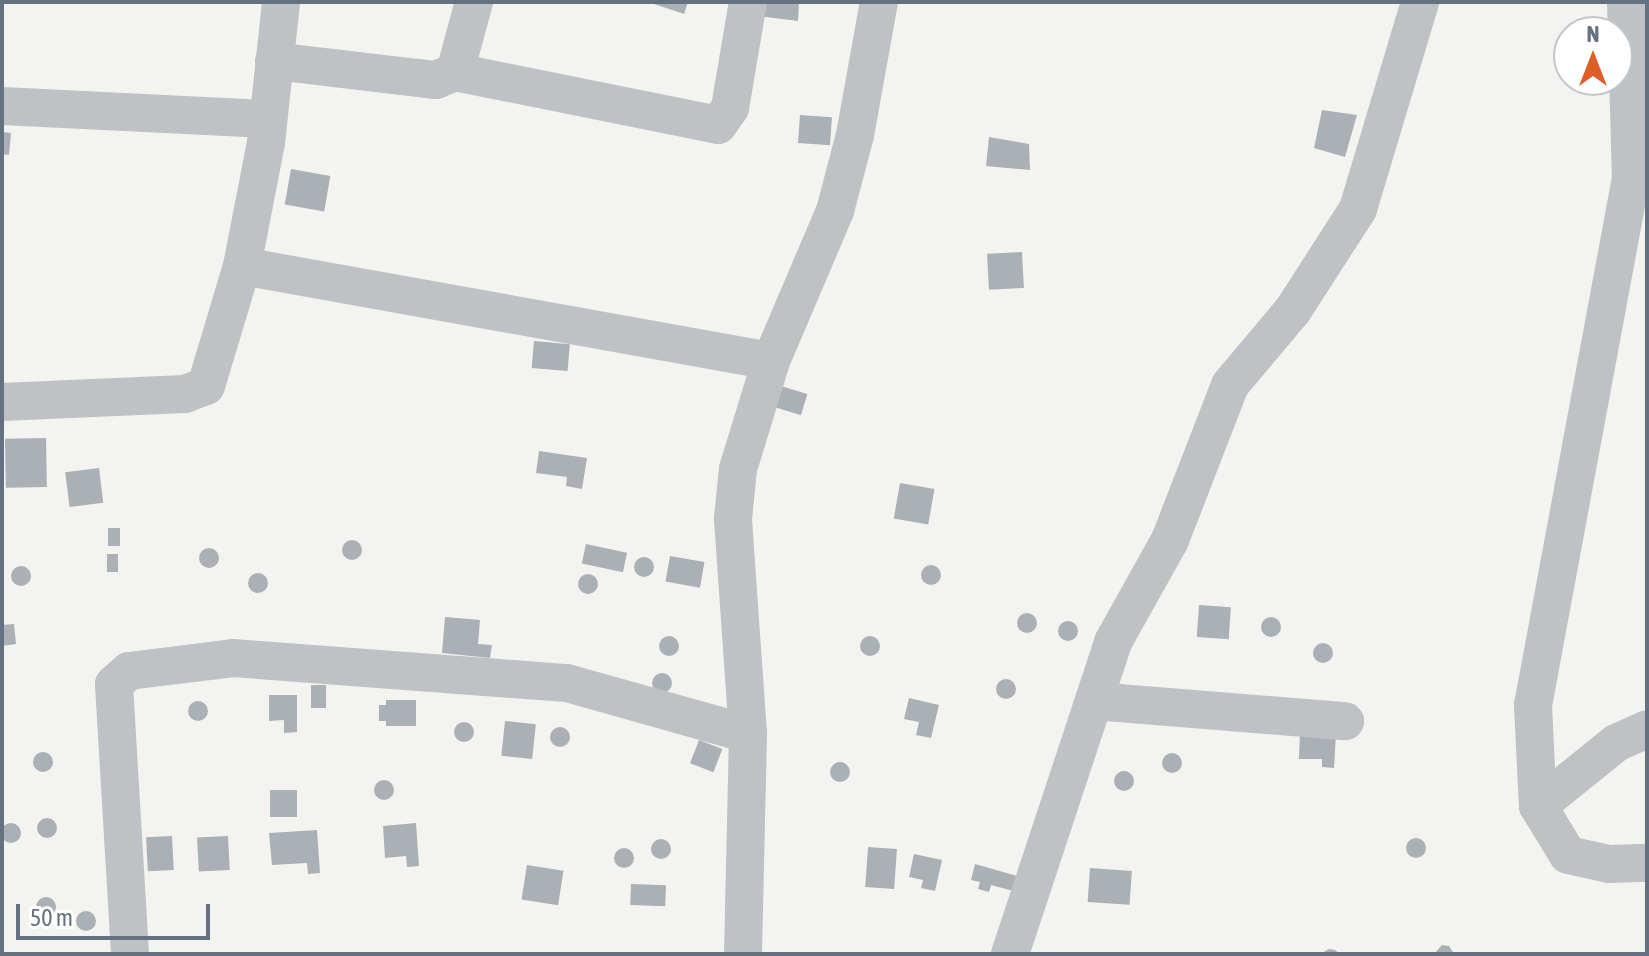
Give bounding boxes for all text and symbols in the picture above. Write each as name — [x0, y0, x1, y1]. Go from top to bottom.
north arrow — [1553, 16, 1633, 96]
text: N — [1587, 21, 1599, 47]
scale bar — [20, 888, 214, 938]
text: 50 m — [30, 904, 73, 931]

